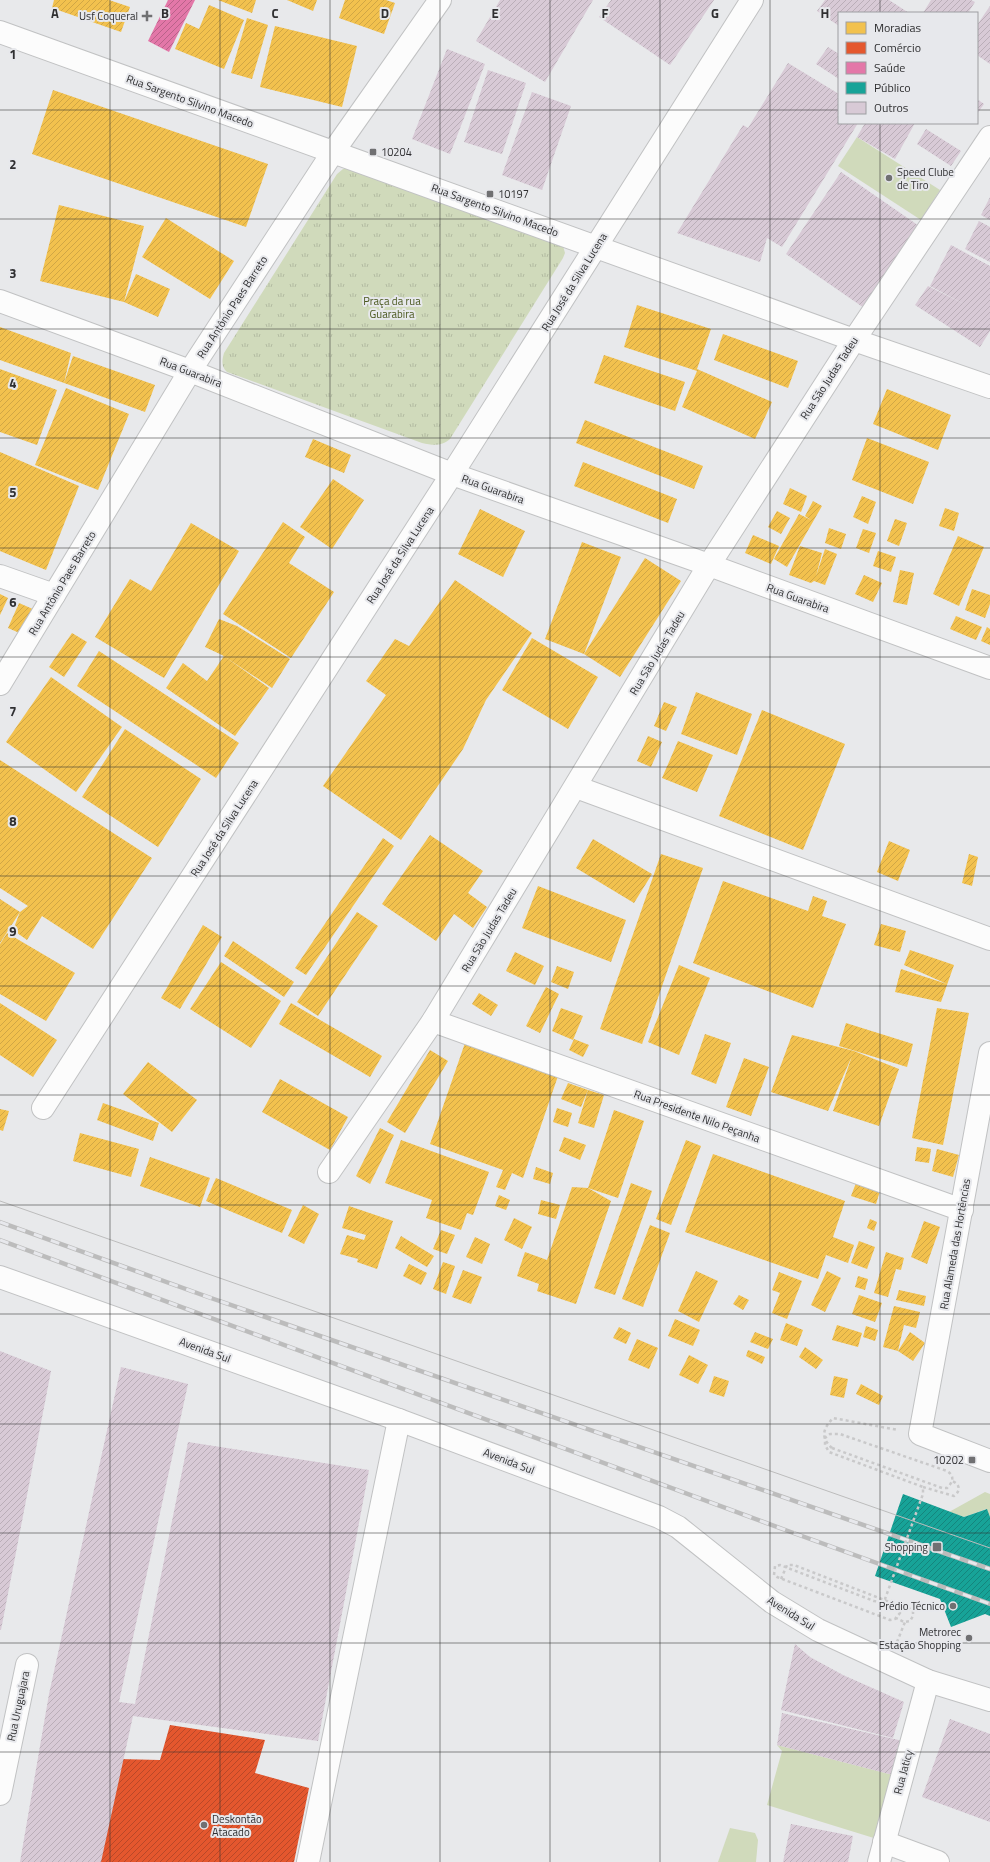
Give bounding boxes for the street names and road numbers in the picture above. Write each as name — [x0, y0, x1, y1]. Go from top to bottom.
street label: Rua Sargento Silvino Macedo — [124, 71, 256, 132]
street label: Rua Sargento Silvino Macedo — [429, 180, 561, 241]
street label: Rua José da Silva Lucena — [537, 229, 611, 334]
street label: Rua Antônio Paes Barreto — [193, 252, 271, 361]
street label: Rua São Judas Tadeu — [796, 333, 862, 422]
street label: Rua Guarabira — [158, 353, 225, 391]
street label: Rua Guarabira — [459, 470, 527, 508]
street label: Rua José da Silva Lucena — [362, 503, 438, 607]
street label: Rua Antônio Paes Barreto — [24, 528, 100, 638]
street label: Rua Guarabira — [764, 579, 832, 617]
street label: Rua São Judas Tadeu — [626, 608, 689, 698]
street label: Rua José da Silva Lucena — [186, 776, 262, 880]
street label: Rua São Judas Tadeu — [458, 885, 521, 975]
street label: Rua Presidente Nilo Peçanha — [632, 1086, 763, 1146]
street label: Rua Alameda das Hortências — [936, 1177, 974, 1311]
street label: Avenida Sul — [177, 1333, 233, 1367]
street label: Avenida Sul — [481, 1444, 537, 1478]
street label: Avenida Sul — [764, 1592, 818, 1634]
street label: Rua Uruguajara — [3, 1669, 33, 1743]
street label: Rua Jaticy — [889, 1747, 917, 1796]

